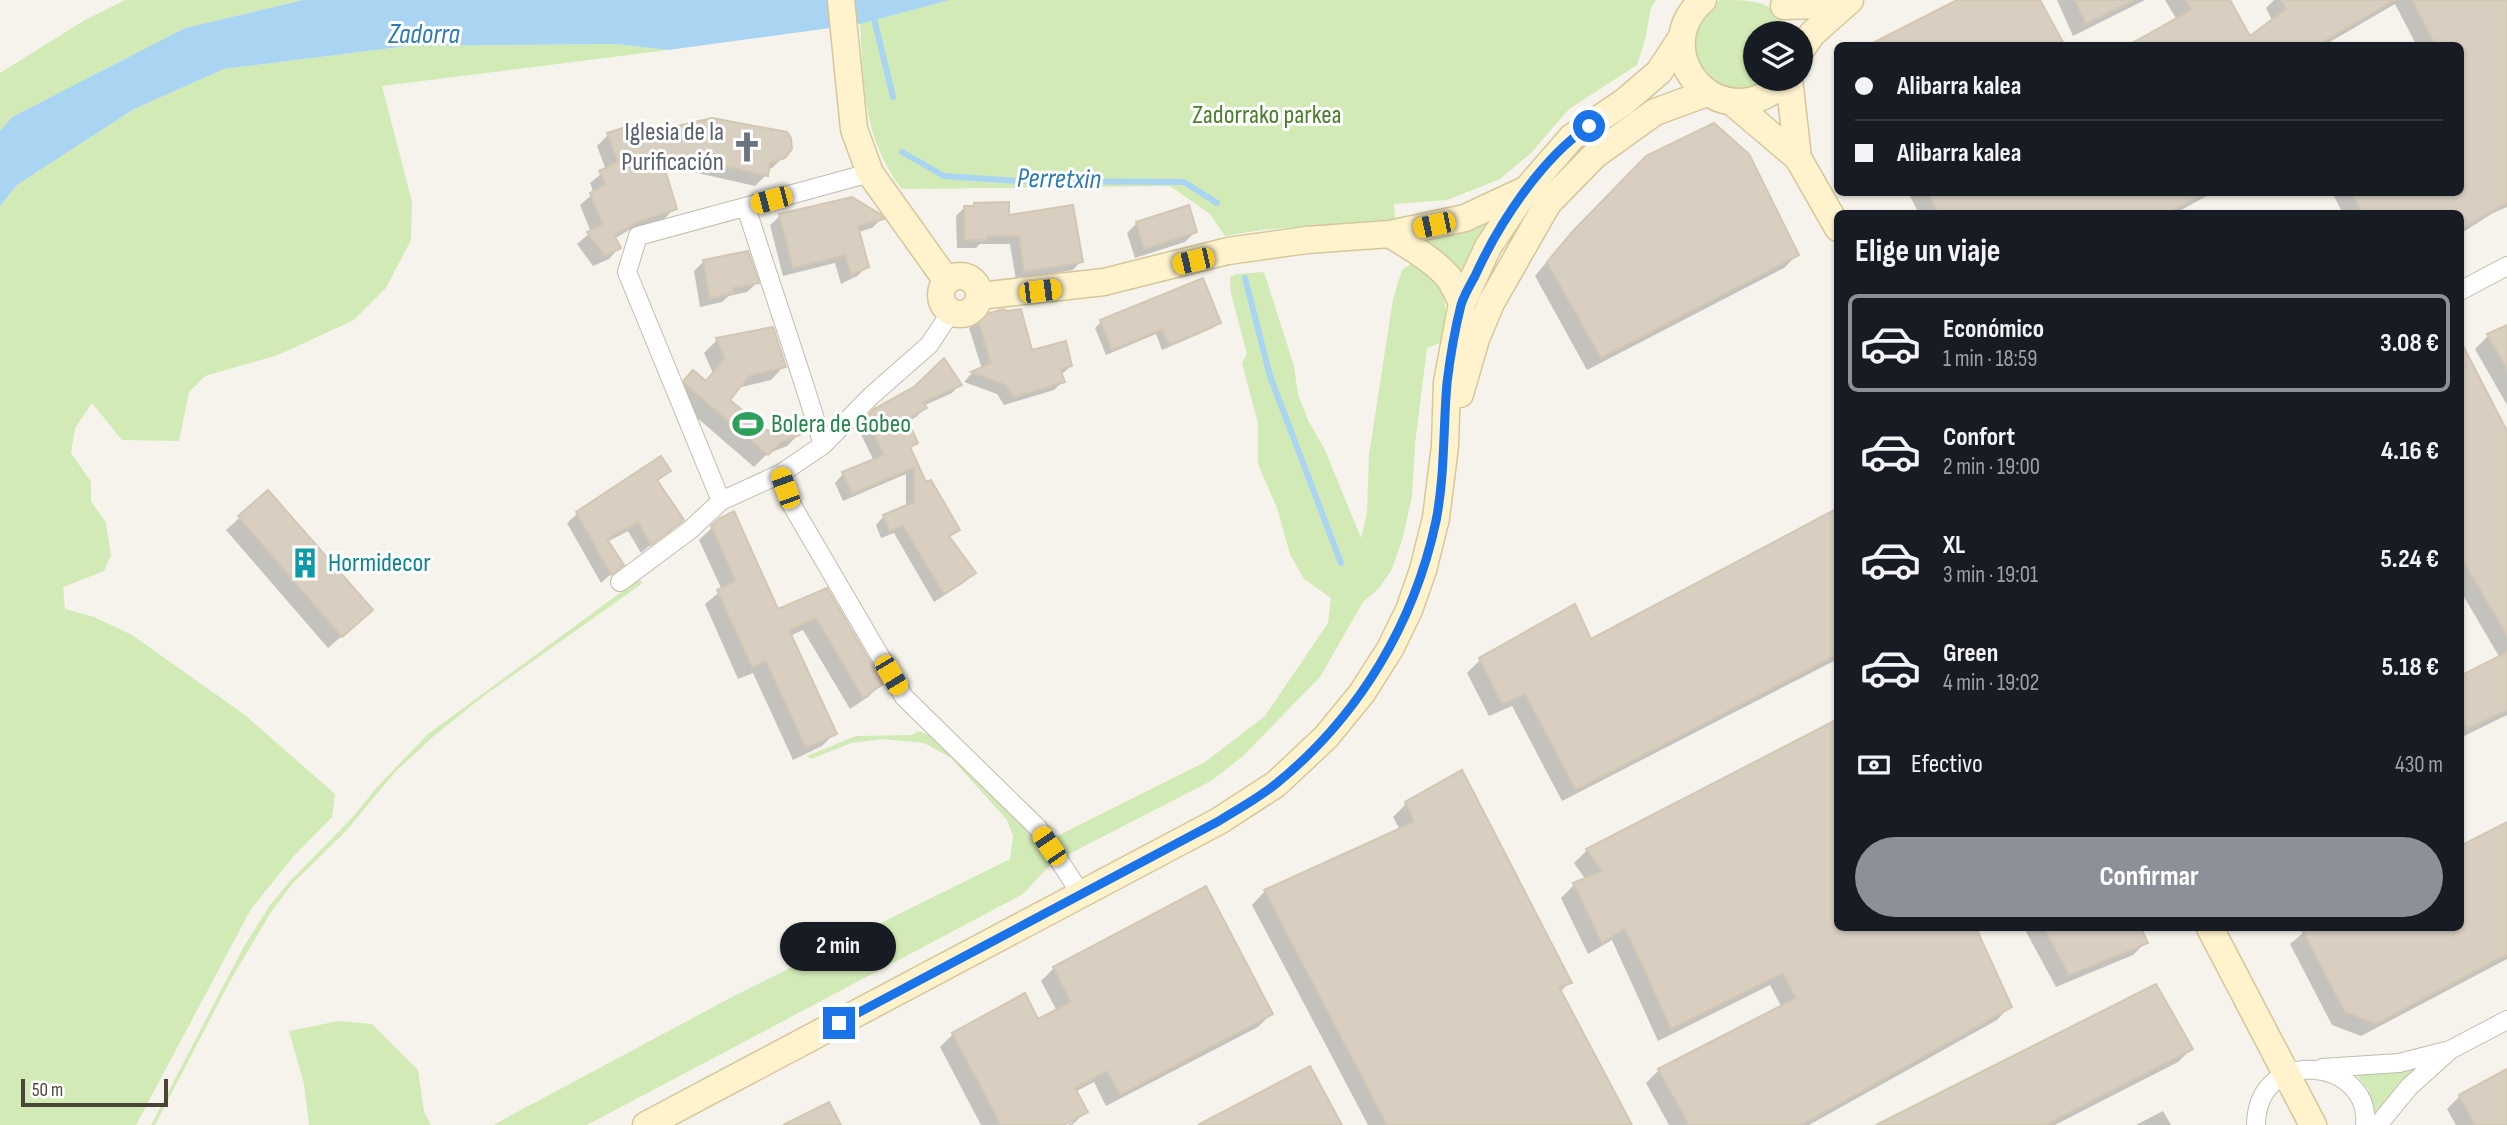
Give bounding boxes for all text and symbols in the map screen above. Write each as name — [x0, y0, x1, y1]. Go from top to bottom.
water label: Zadorra — [387, 18, 460, 51]
map controls — [1743, 21, 1813, 91]
button: layers — [1743, 21, 1813, 91]
text: Alibarra kalea — [1897, 71, 2021, 102]
park label: Zadorrako parkea — [1192, 100, 1342, 131]
route start — [1573, 110, 1605, 142]
place label: Iglesia de la Purificación — [621, 117, 724, 178]
church icon: Iglesia de la Purificación — [730, 130, 764, 164]
text: Alibarra kalea — [1897, 138, 2021, 169]
water label: Perretxin — [1017, 162, 1102, 196]
car — [748, 184, 795, 216]
car — [1412, 210, 1457, 240]
text: Elige un viaje — [1855, 232, 2000, 271]
car — [1171, 246, 1216, 276]
car — [1018, 278, 1063, 304]
icon: car — [1859, 312, 1922, 375]
text: Económico — [1943, 314, 2044, 345]
text: 3.08 € — [2380, 328, 2439, 359]
text: 1 min · 18:59 — [1943, 345, 2037, 373]
sports icon: Bolera de Gobeo — [731, 407, 765, 441]
place label: Bolera de Gobeo — [771, 409, 911, 440]
icon: car — [1859, 420, 1922, 483]
text: Confort — [1943, 422, 2015, 453]
text: 4.16 € — [2381, 436, 2439, 467]
text: 2 min · 19:00 — [1943, 453, 2040, 481]
car — [768, 465, 803, 511]
icon: car — [1859, 528, 1922, 591]
text: XL — [1943, 530, 1965, 561]
text: 5.24 € — [2380, 544, 2439, 575]
building icon: Hormidecor — [288, 546, 322, 580]
place label: Hormidecor — [328, 548, 431, 579]
text: 3 min · 19:01 — [1943, 561, 2038, 589]
icon: car — [1859, 636, 1922, 699]
text: Green — [1943, 638, 1998, 669]
car — [872, 652, 911, 698]
text: 5.18 € — [2382, 652, 2439, 683]
text: 4 min · 19:02 — [1943, 669, 2039, 697]
icon: cash — [1855, 746, 1893, 784]
text: Efectivo — [1911, 749, 1983, 780]
text: 430 m — [2395, 751, 2443, 779]
car — [1029, 823, 1070, 869]
button: Confirmar — [1855, 837, 2443, 917]
callout: 2 min — [781, 922, 897, 970]
text: 2 min — [816, 932, 860, 960]
route end — [823, 1007, 855, 1039]
scale bar — [21, 1076, 168, 1108]
text: 50 m — [32, 1079, 63, 1102]

